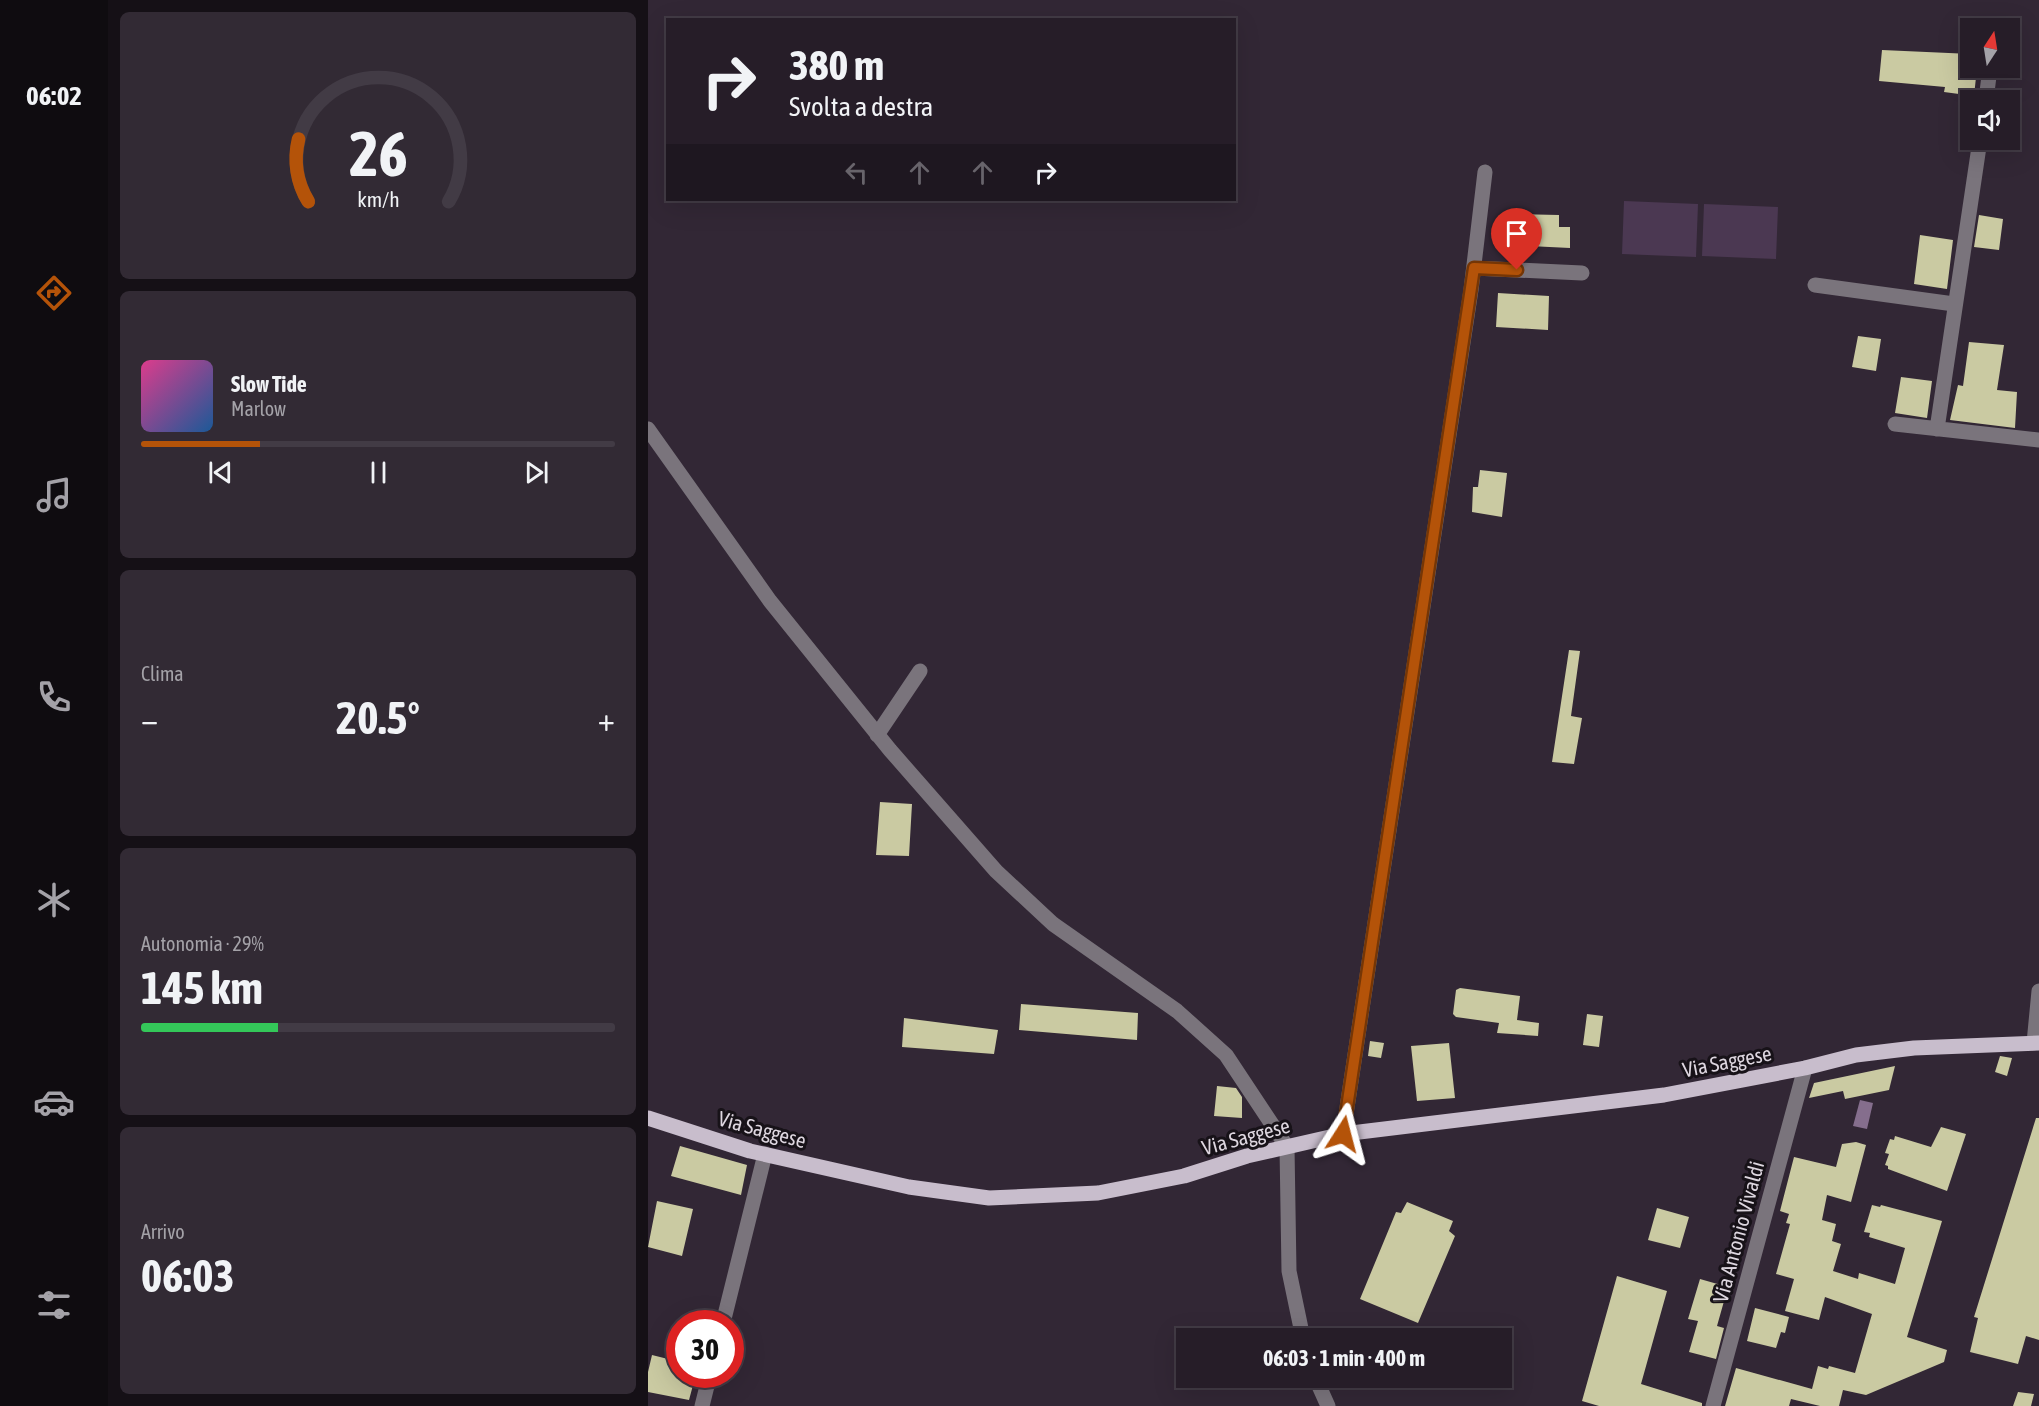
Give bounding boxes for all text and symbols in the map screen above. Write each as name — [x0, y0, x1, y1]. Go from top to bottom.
north arrow — [1960, 18, 2020, 78]
map controls — [1960, 18, 2020, 150]
text: 380 m — [789, 41, 884, 89]
icon: right — [690, 42, 768, 120]
text: 06:02 — [26, 80, 82, 111]
button: sound — [1960, 90, 2020, 150]
text: Svolta a destra — [789, 91, 933, 122]
text: 26 — [349, 119, 407, 190]
icon: left — [840, 156, 873, 189]
icon: ahead — [903, 156, 936, 189]
icon: ahead — [966, 156, 999, 189]
icon: right — [1029, 156, 1062, 189]
text: km/h — [357, 188, 399, 213]
pin — [1491, 208, 1542, 270]
icon: arrive — [1500, 217, 1533, 250]
icon: directions — [33, 272, 75, 314]
text: Slow Tide — [231, 371, 307, 397]
text: Marlow — [231, 397, 286, 420]
icon: previous — [204, 456, 237, 489]
icon: pause — [362, 456, 395, 489]
icon: next — [520, 456, 553, 489]
icon: music — [33, 474, 75, 516]
text: Clima — [141, 662, 184, 685]
icon: phone — [33, 676, 75, 718]
text: 20.5° — [336, 692, 420, 744]
text: − — [141, 700, 158, 738]
text: + — [598, 700, 615, 738]
icon: climate — [33, 879, 75, 921]
text: Autonomia · 29% — [141, 932, 264, 955]
text: 145 km — [141, 962, 263, 1014]
street label: Via Saggese — [1680, 1041, 1773, 1081]
icon: car — [33, 1081, 75, 1123]
position arrow — [1311, 1102, 1375, 1166]
street label: Via Saggese — [716, 1106, 809, 1152]
street label: Via Saggese — [1199, 1113, 1292, 1159]
street label: Via Antonio Vivaldi — [1708, 1159, 1768, 1305]
text: Arrivo — [141, 1220, 185, 1243]
text: 06:03 — [141, 1250, 235, 1302]
icon: filters — [33, 1284, 75, 1326]
speed limit sign: 30 — [666, 1310, 744, 1388]
text: 06:03 · 1 min · 400 m — [1263, 1345, 1425, 1371]

